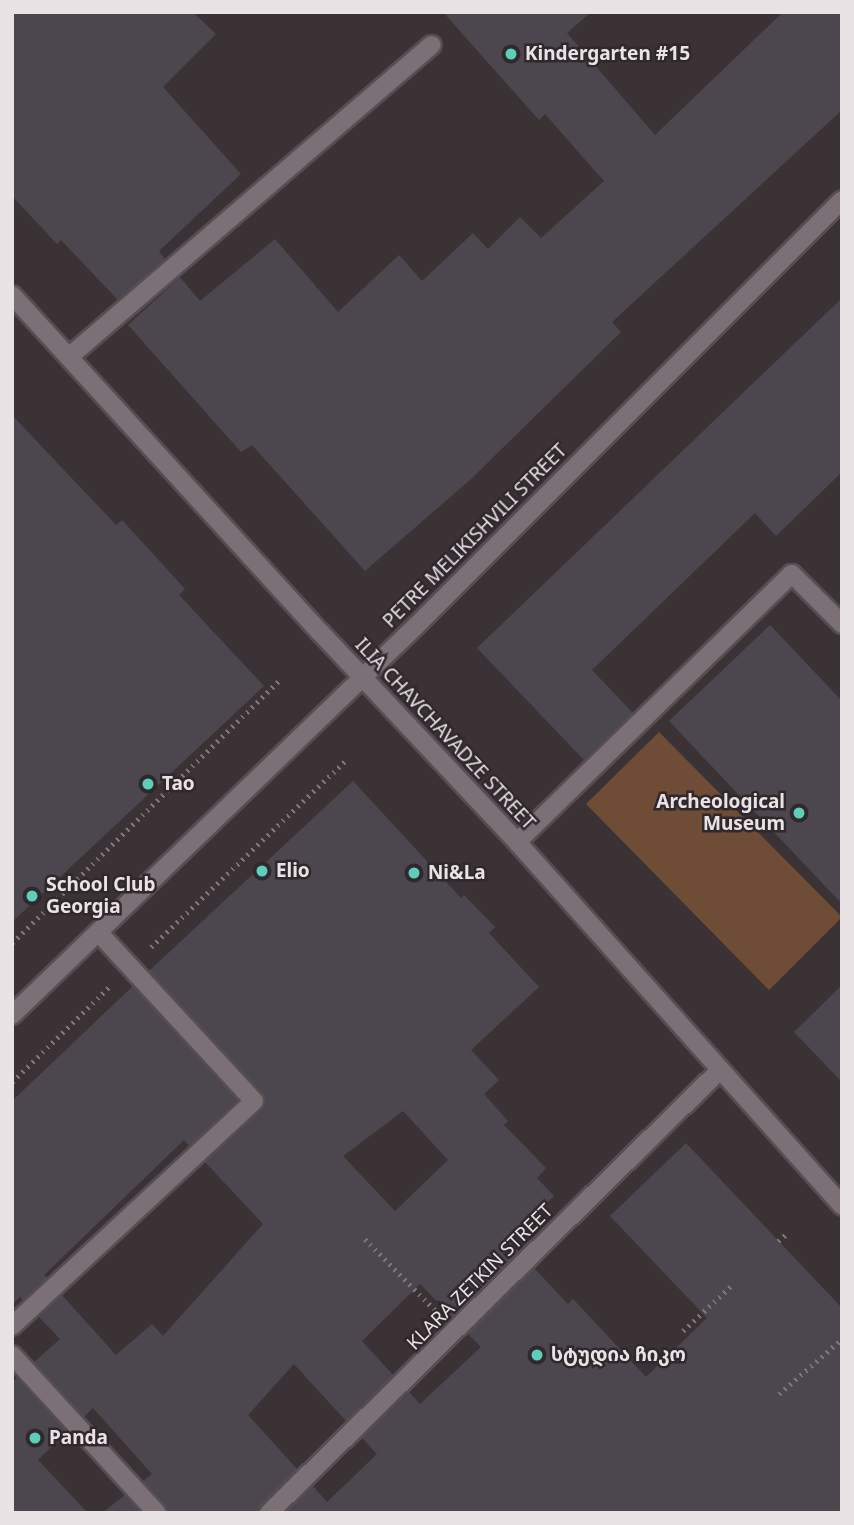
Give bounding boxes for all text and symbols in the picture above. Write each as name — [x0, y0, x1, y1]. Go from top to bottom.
place label: Kindergarten #15 — [525, 43, 690, 65]
marker: Kindergarten #15 — [503, 46, 519, 62]
street label: PETRE MELIKISHVILI STREET — [378, 439, 572, 633]
street label: ILIA CHAVCHAVADZE STREET — [350, 634, 540, 834]
place label: Tao — [162, 773, 195, 795]
marker: Tao — [140, 776, 156, 792]
place label: Archeological Museum — [656, 791, 785, 835]
marker: Archeological Museum — [791, 805, 807, 821]
place label: Elio — [276, 860, 310, 882]
place label: Ni&La — [428, 862, 486, 884]
marker: Elio — [254, 863, 270, 879]
marker: Ni&La — [406, 865, 422, 881]
place label: School Club Georgia — [46, 874, 155, 918]
marker: School Club Georgia — [24, 888, 40, 904]
street label: KLARA ZETKIN STREET — [402, 1199, 558, 1355]
place label: სტუდია ჩიკო — [551, 1344, 686, 1366]
marker: სტუდია ჩიკო — [529, 1347, 545, 1363]
place label: Panda — [49, 1427, 108, 1449]
marker: Panda — [27, 1430, 43, 1446]

